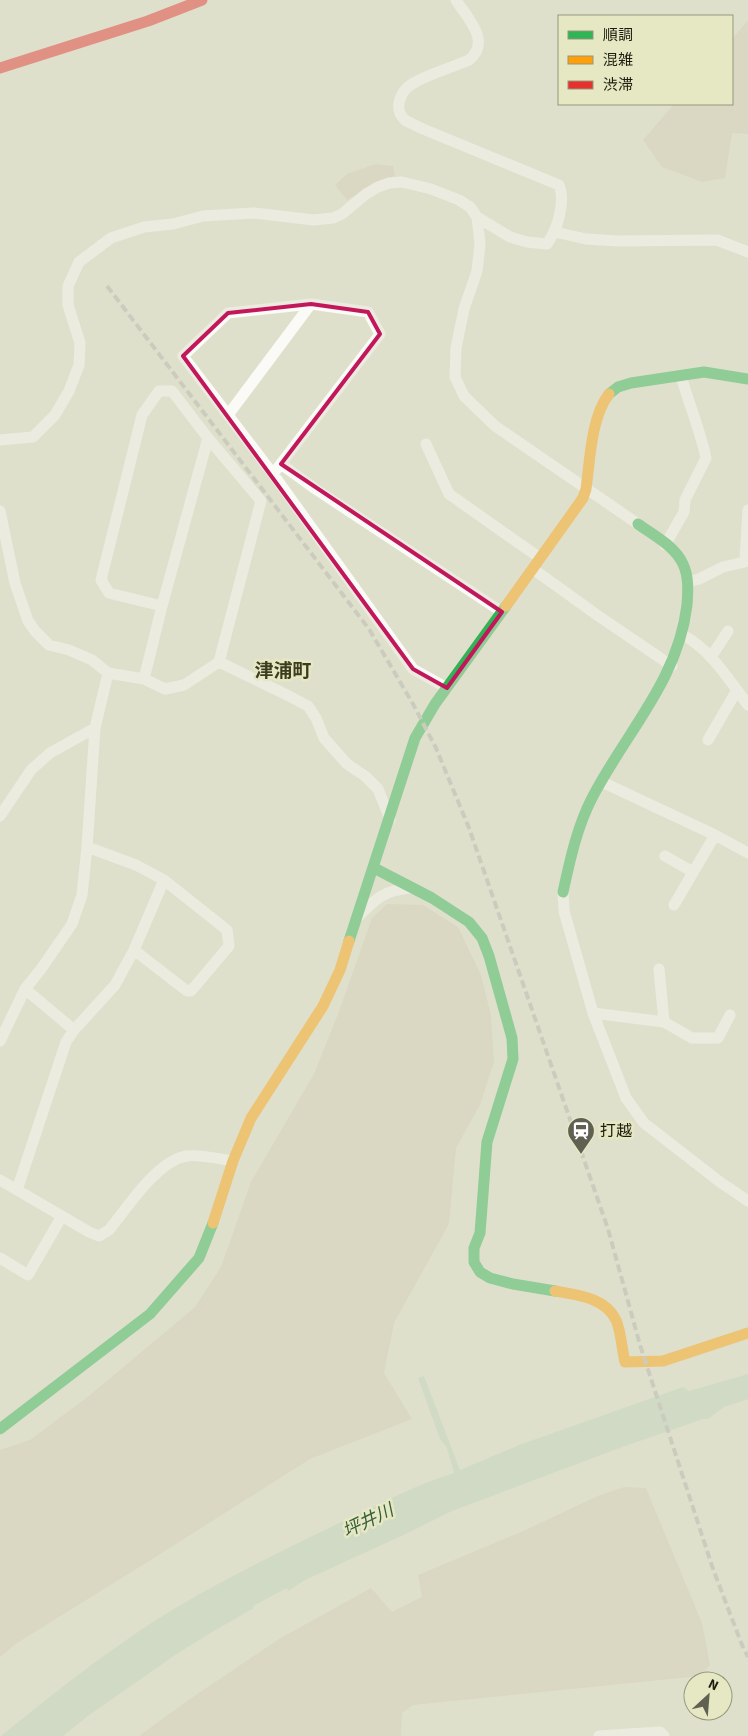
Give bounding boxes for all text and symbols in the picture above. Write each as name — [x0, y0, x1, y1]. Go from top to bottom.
legend — [558, 15, 733, 105]
text: 順調 — [603, 25, 633, 46]
text: 混雑 — [603, 50, 633, 71]
text: 渋滞 — [603, 75, 633, 96]
district label: 津浦町 — [254, 658, 312, 685]
station icon: 打越 — [566, 1116, 596, 1155]
place label: 打越 — [600, 1120, 632, 1142]
water label: 坪井川 — [338, 1497, 400, 1544]
north arrow — [683, 1671, 733, 1721]
text: N — [705, 1674, 722, 1696]

